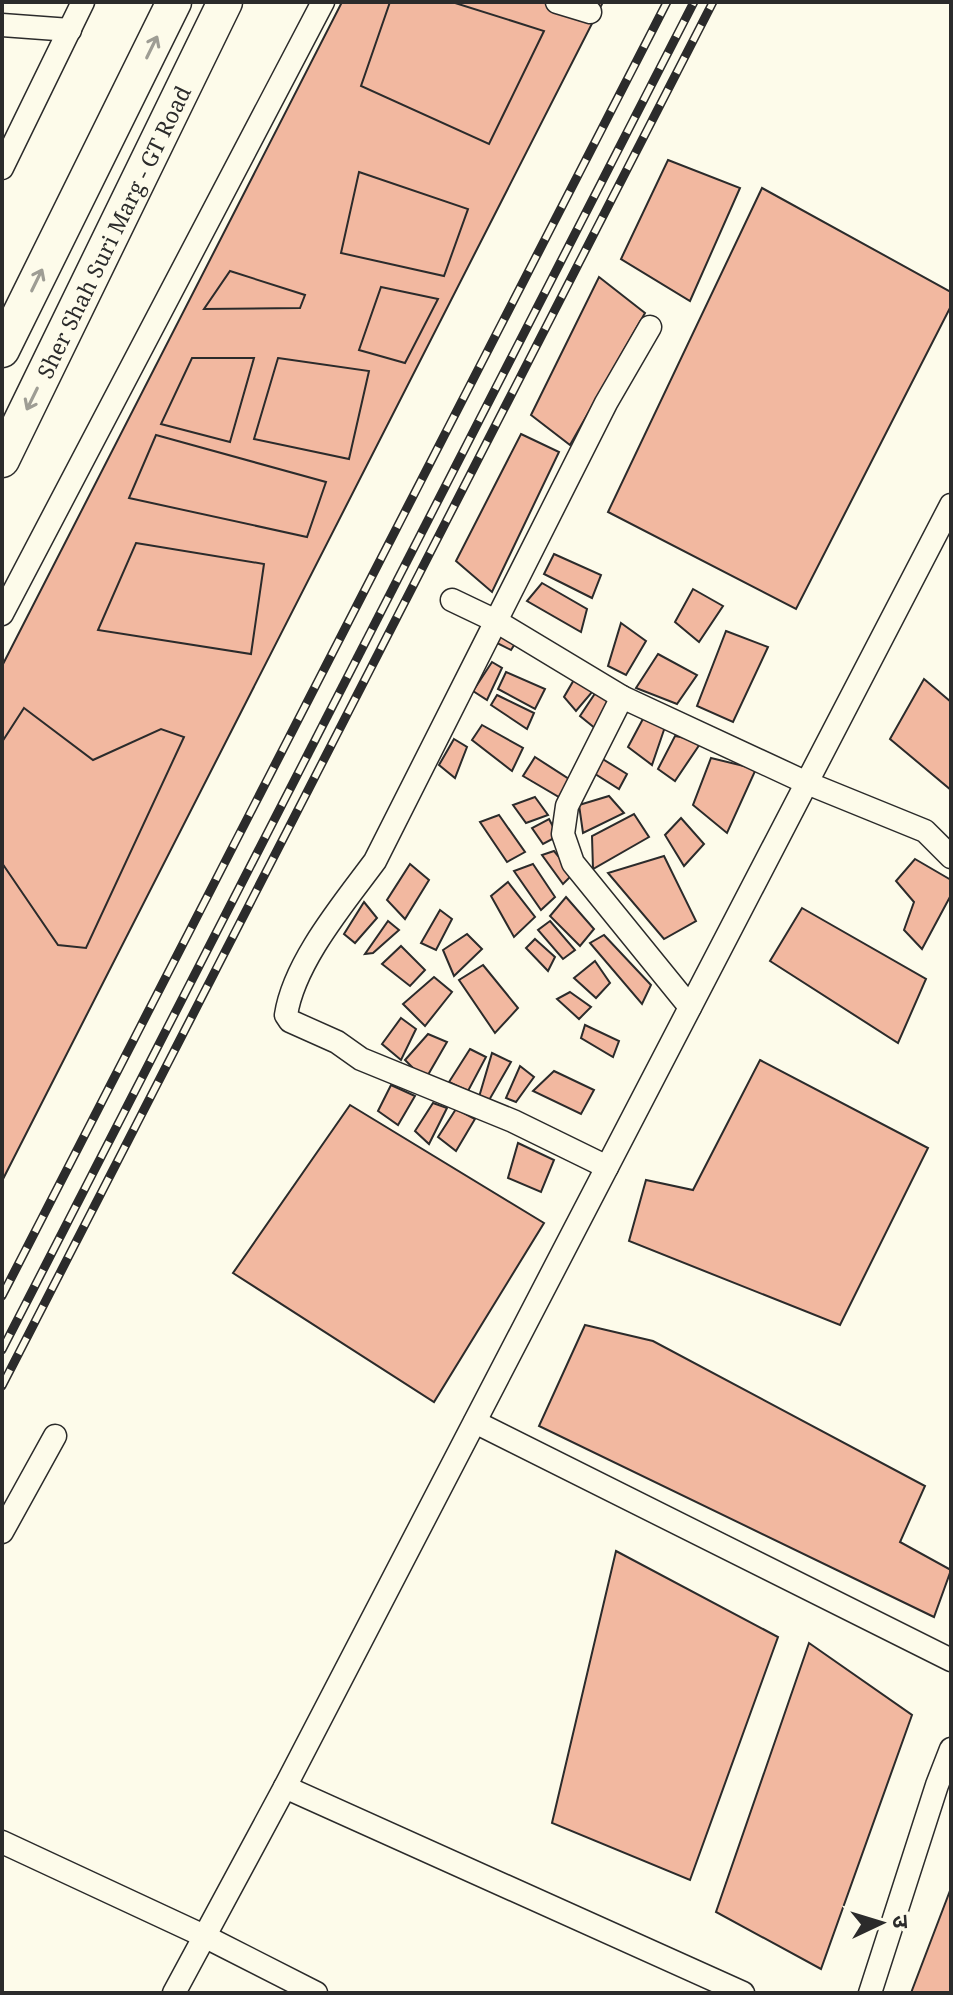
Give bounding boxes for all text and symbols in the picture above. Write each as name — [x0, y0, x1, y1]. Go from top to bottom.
one-way arrow — [144, 36, 160, 60]
street label: Sher Shah Suri Marg - GT Road — [29, 80, 197, 383]
one-way arrow — [29, 269, 45, 293]
one-way arrow — [24, 387, 39, 411]
north arrow — [841, 1883, 921, 1963]
text: उ — [887, 1914, 917, 1930]

